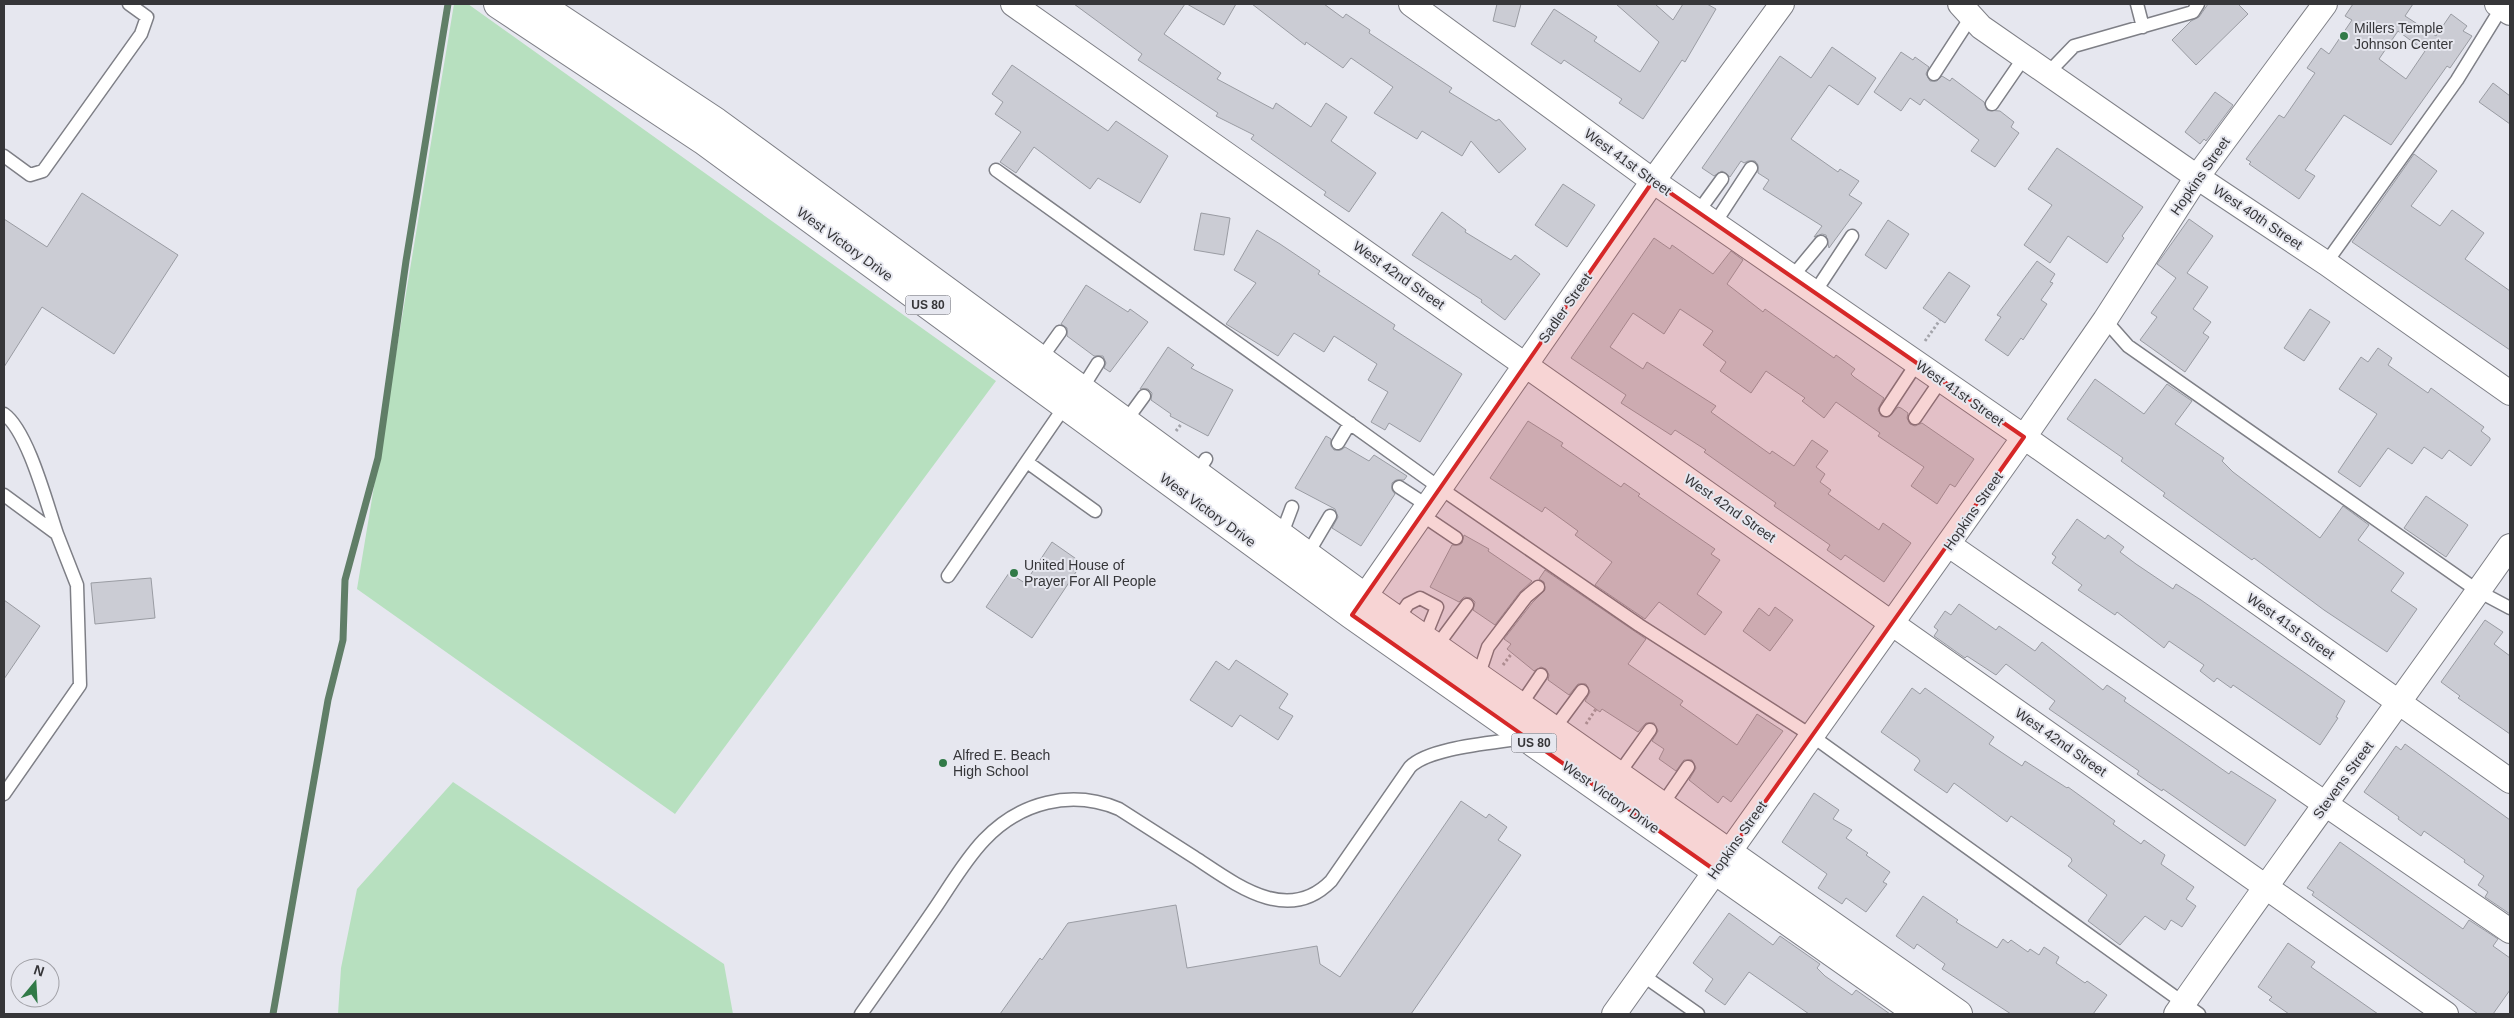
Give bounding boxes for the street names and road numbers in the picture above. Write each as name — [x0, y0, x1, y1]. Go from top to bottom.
street label: West 41st Street — [1582, 125, 1675, 199]
street label: Hopkins Street — [2167, 134, 2233, 218]
street label: West 40th Street — [2210, 181, 2306, 253]
street label: West Victory Drive — [794, 204, 896, 284]
street label: West 42nd Street — [1350, 237, 1448, 313]
street label: Sadler Street — [1535, 270, 1595, 346]
road number: US 80 — [906, 296, 950, 314]
street label: West 41st Street — [1913, 357, 2007, 429]
street label: Hopkins Street — [1940, 469, 2006, 553]
street label: West Victory Drive — [1157, 470, 1259, 550]
street label: West 42nd Street — [1681, 470, 1779, 546]
street label: West 41st Street — [2244, 590, 2338, 662]
street label: West 42nd Street — [2012, 704, 2110, 780]
road number: US 80 — [1512, 734, 1556, 752]
street label: Stevens Street — [2310, 738, 2377, 822]
street label: West Victory Drive — [1559, 758, 1663, 837]
street label: Hopkins Street — [1704, 798, 1770, 882]

